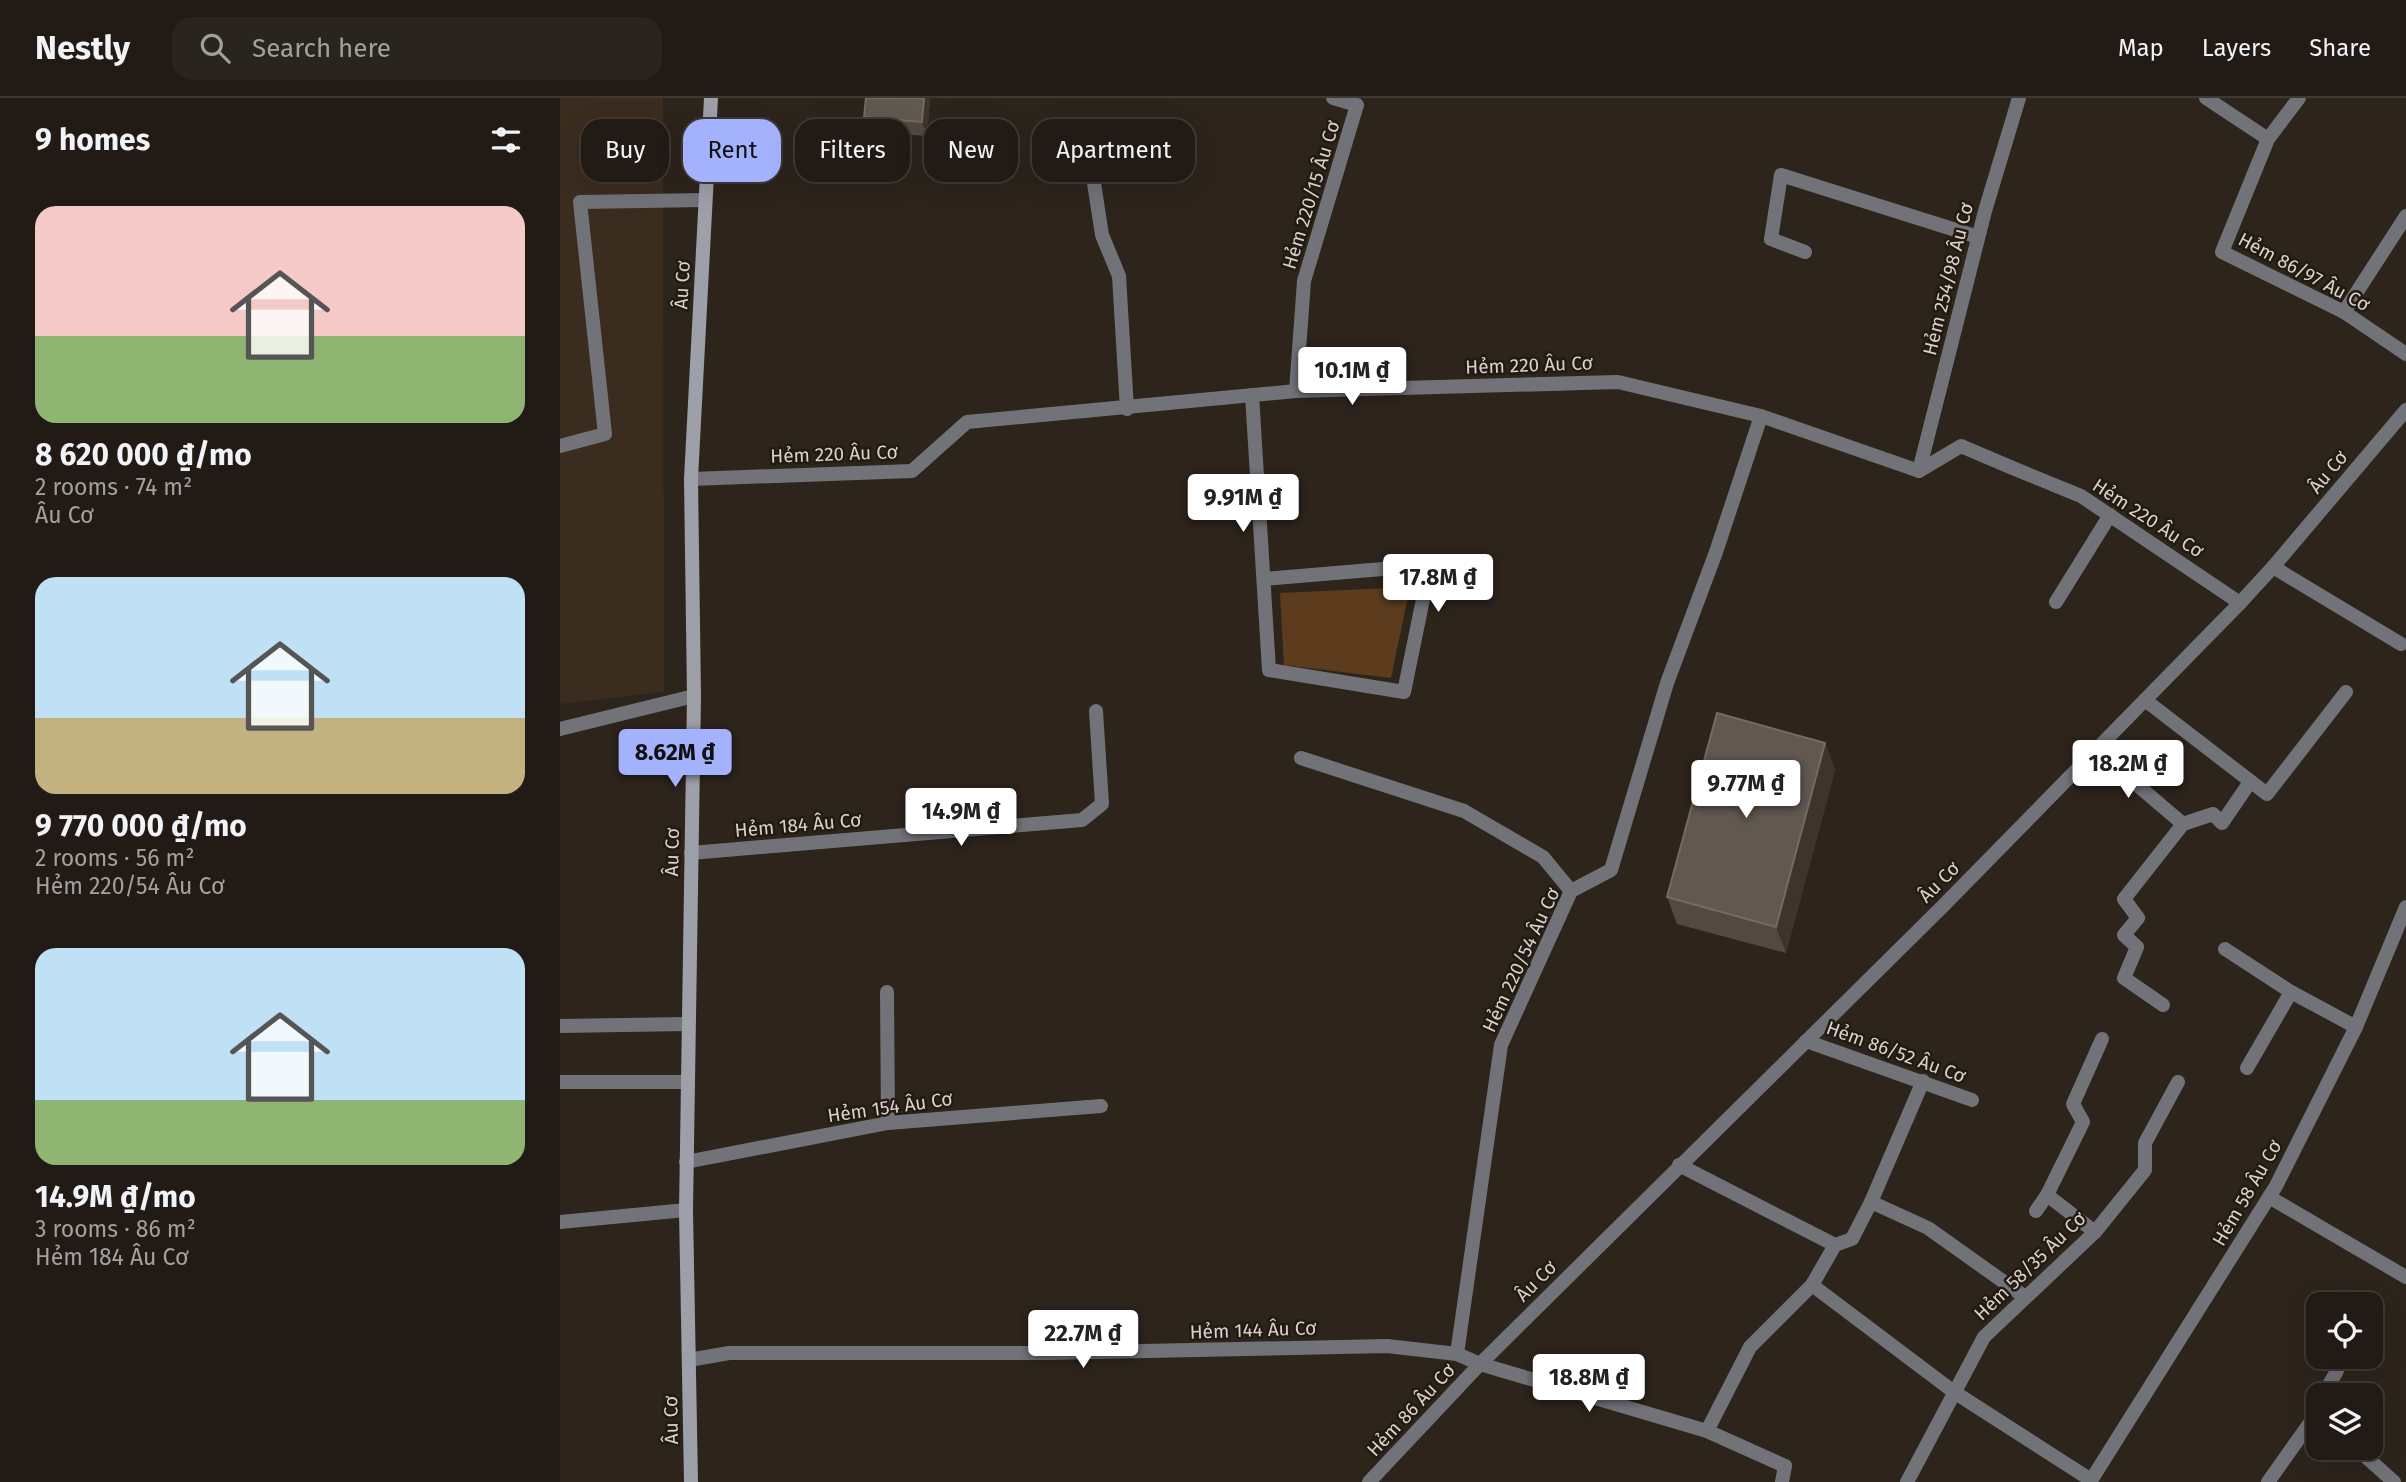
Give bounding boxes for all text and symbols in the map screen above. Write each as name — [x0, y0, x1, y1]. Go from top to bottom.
search box — [172, 17, 662, 80]
text: Nestly — [35, 28, 130, 68]
icon: search — [196, 29, 234, 67]
text: Search here — [252, 33, 391, 64]
text: Map — [2118, 34, 2164, 62]
text: Layers — [2202, 34, 2271, 62]
text: Share — [2309, 34, 2371, 62]
street label: Hẻm 220/15 Âu Cơ — [1277, 117, 1345, 272]
chip: Buy — [581, 119, 669, 182]
chip: Rent — [683, 119, 781, 182]
chip: Filters — [795, 119, 910, 182]
chip: New — [924, 119, 1018, 182]
chip: Apartment — [1032, 119, 1195, 182]
icon: filters — [487, 121, 525, 159]
text: 9 homes — [35, 122, 150, 158]
street label: Hẻm 254/98 Âu Cơ — [1918, 200, 1978, 358]
street label: Hẻm 86/97 Âu Cơ — [2234, 228, 2374, 317]
icon: home — [217, 252, 343, 378]
street label: Âu Cơ — [669, 259, 695, 310]
pin: 10.1M ₫ — [1287, 348, 1417, 407]
street label: Hẻm 220 Âu Cơ — [1465, 351, 1594, 379]
text: 10.1M ₫ — [1314, 356, 1390, 384]
text: 8 620 000 ₫/mo — [35, 437, 252, 473]
street label: Hẻm 220 Âu Cơ — [770, 440, 899, 468]
street label: Âu Cơ — [2304, 445, 2353, 498]
text: 2 rooms · 74 m² — [35, 473, 192, 501]
pin: 9.91M ₫ — [1178, 474, 1308, 534]
street label: Hẻm 220 Âu Cơ — [2088, 474, 2208, 563]
text: 9.91M ₫ — [1204, 483, 1282, 511]
text: Âu Cơ — [35, 501, 94, 529]
pin: 17.8M ₫ — [1373, 554, 1503, 614]
text: 17.8M ₫ — [1399, 563, 1477, 591]
icon: home — [217, 623, 343, 749]
pin: 8.62M ₫ — [610, 730, 740, 789]
text: 8.62M ₫ — [635, 738, 715, 766]
pin: 18.2M ₫ — [2063, 740, 2193, 800]
text: 18.2M ₫ — [2089, 749, 2167, 777]
pin: 9.77M ₫ — [1681, 760, 1811, 820]
text: 9.77M ₫ — [1707, 769, 1785, 797]
pin: 14.9M ₫ — [896, 788, 1026, 848]
text: 14.9M ₫ — [921, 797, 1001, 825]
text: 9 770 000 ₫/mo — [35, 808, 247, 844]
street label: Hẻm 184 Âu Cơ — [734, 808, 863, 842]
street label: Âu Cơ — [660, 827, 684, 876]
text: 2 rooms · 56 m² — [35, 844, 194, 872]
street label: Âu Cơ — [1914, 856, 1965, 907]
text: Hẻm 220/54 Âu Cơ — [35, 872, 225, 900]
street label: Hẻm 220/54 Âu Cơ — [1477, 883, 1565, 1036]
icon: home — [217, 994, 343, 1120]
street label: Hẻm 86/52 Âu Cơ — [1823, 1016, 1969, 1088]
street label: Hẻm 154 Âu Cơ — [826, 1087, 955, 1127]
street label: Hẻm 58 Âu Cơ — [2207, 1135, 2287, 1250]
text: 14.9M ₫/mo — [35, 1179, 196, 1215]
street label: Hẻm 58/35 Âu Cơ — [1969, 1206, 2091, 1325]
text: 3 rooms · 86 m² — [35, 1215, 196, 1243]
text: Hẻm 184 Âu Cơ — [35, 1243, 189, 1271]
street label: Âu Cơ — [1511, 1255, 1562, 1306]
map controls — [2306, 1292, 2383, 1460]
button: locate — [2306, 1292, 2383, 1369]
pin: 22.7M ₫ — [1018, 1310, 1148, 1370]
street label: Hẻm 144 Âu Cơ — [1189, 1316, 1317, 1344]
text: 22.7M ₫ — [1044, 1319, 1122, 1347]
pin: 18.8M ₫ — [1524, 1354, 1654, 1414]
street label: Hẻm 86 Âu Cơ — [1362, 1358, 1460, 1461]
text: 18.8M ₫ — [1549, 1363, 1629, 1391]
button: layers — [2306, 1383, 2383, 1460]
street label: Âu Cơ — [659, 1395, 683, 1444]

